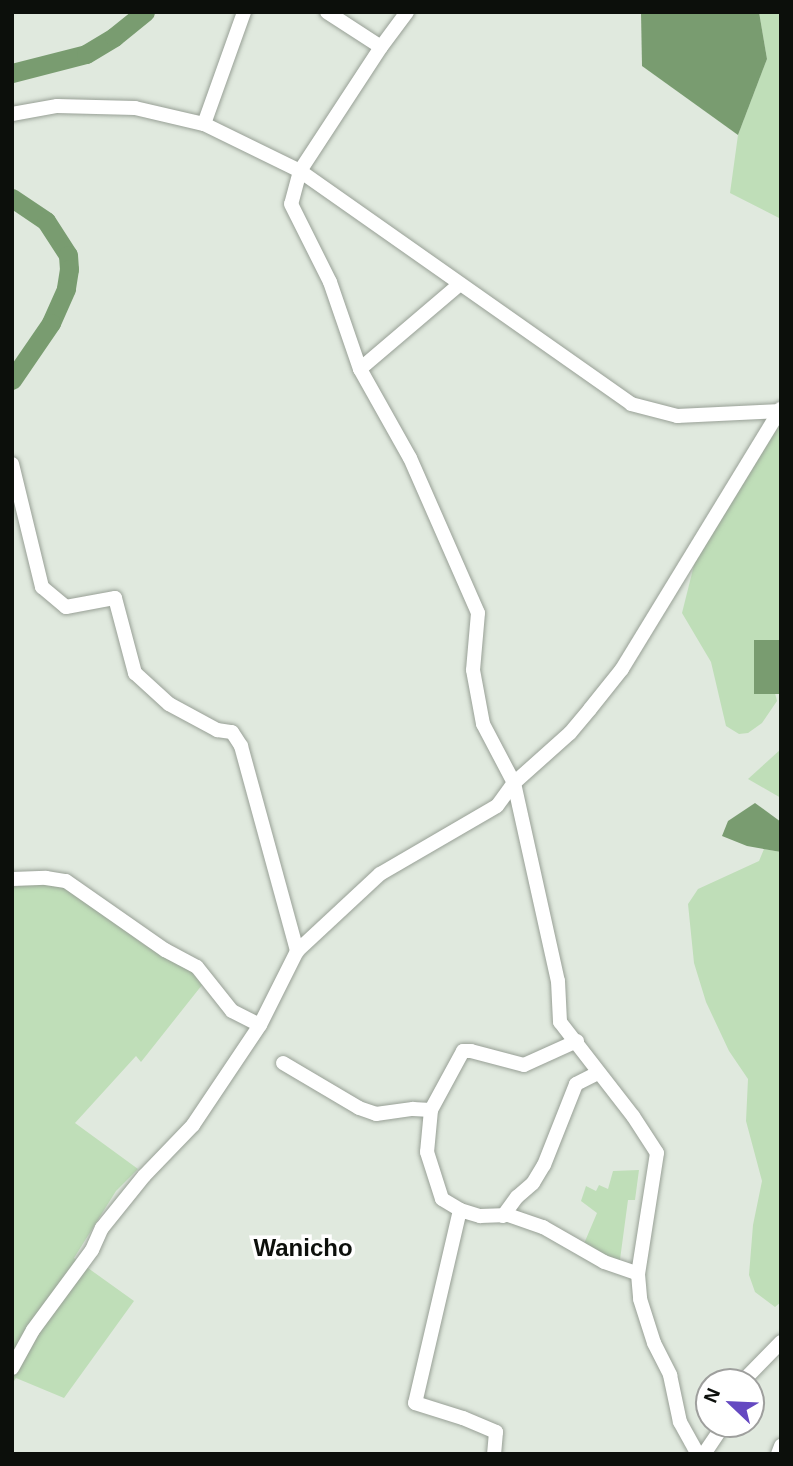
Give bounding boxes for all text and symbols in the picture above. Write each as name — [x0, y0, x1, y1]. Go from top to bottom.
district label: Wanicho — [253, 1234, 353, 1262]
north arrow — [695, 1368, 765, 1438]
text: N — [700, 1385, 724, 1406]

